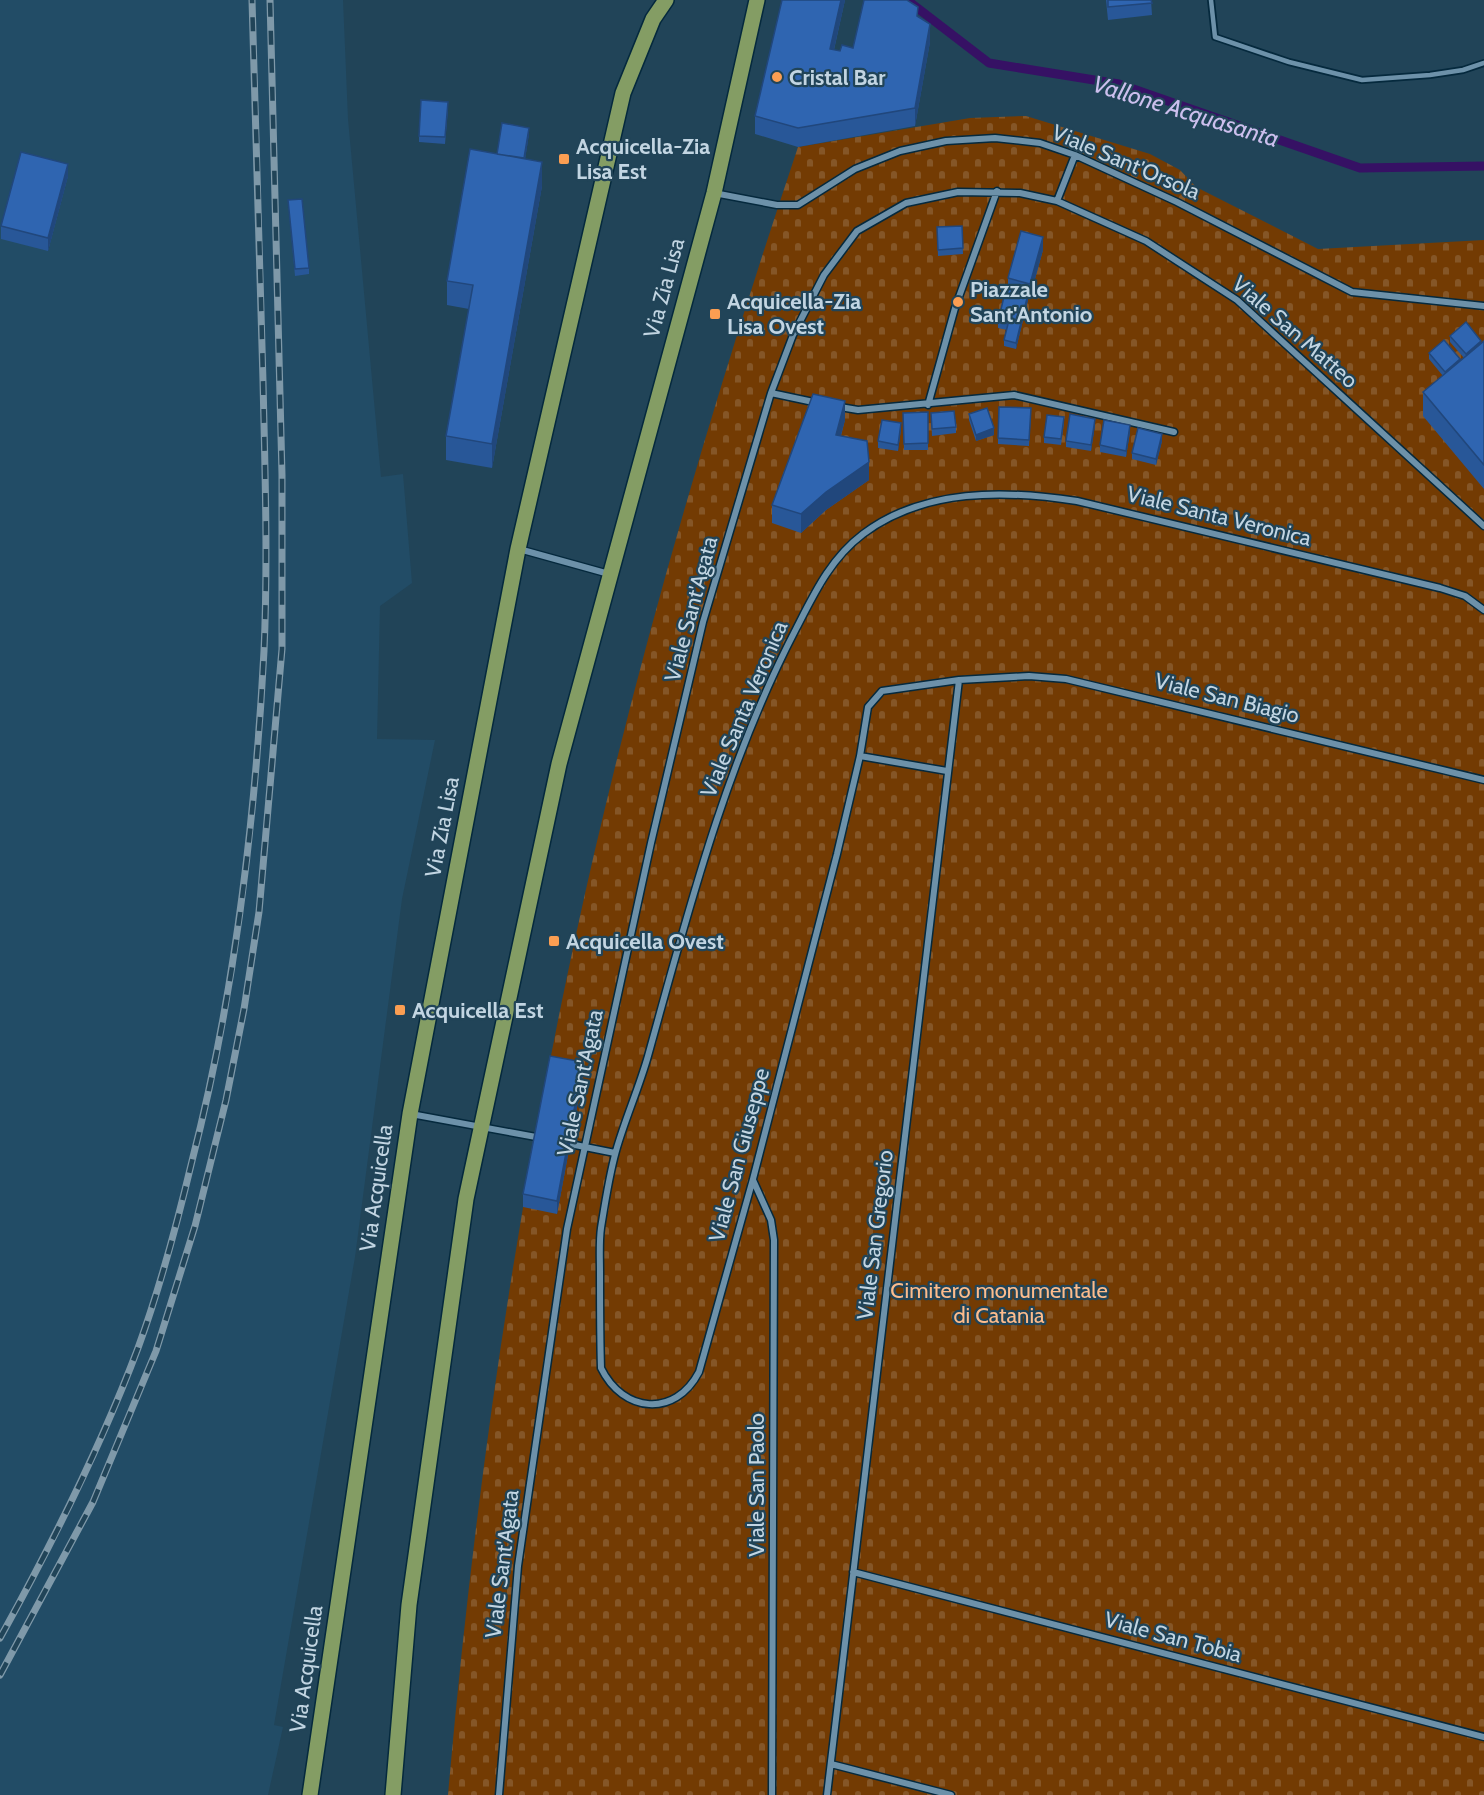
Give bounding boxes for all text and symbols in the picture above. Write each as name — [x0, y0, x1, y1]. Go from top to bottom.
place label: Cristal Bar — [789, 64, 886, 91]
water label: Vallone Acquasanta — [1089, 69, 1283, 153]
marker: Cristal Bar — [770, 70, 784, 84]
street label: Viale Sant'Orsola — [1048, 119, 1205, 206]
place label: Acquicella-Zia Lisa Est — [576, 133, 710, 185]
marker: Acquicella-Zia Lisa Est — [557, 152, 571, 166]
street label: Via Zia Lisa — [638, 235, 690, 341]
street label: Viale San Matteo — [1227, 270, 1363, 394]
place label: Piazzale Sant'Antonio — [970, 276, 1092, 328]
place label: Acquicella-Zia Lisa Ovest — [727, 288, 861, 340]
marker: Piazzale Sant'Antonio — [951, 295, 965, 309]
marker: Acquicella-Zia Lisa Ovest — [708, 307, 722, 321]
street label: Viale Santa Veronica — [1124, 480, 1314, 552]
street label: Viale Sant'Agata — [659, 533, 723, 685]
street label: Viale Santa Veronica — [695, 616, 794, 801]
street label: Viale San Biagio — [1152, 667, 1302, 729]
street label: Via Zia Lisa — [419, 774, 465, 880]
place label: Acquicella Ovest — [566, 928, 724, 955]
marker: Acquicella Ovest — [547, 934, 561, 948]
place label: Acquicella Est — [412, 997, 544, 1024]
marker: Acquicella Est — [393, 1003, 407, 1017]
street label: Viale Sant'Agata — [551, 1007, 609, 1159]
street label: Viale San Giuseppe — [703, 1065, 775, 1245]
street label: Via Acquicella — [354, 1122, 398, 1253]
street label: Viale San Gregorio — [851, 1149, 899, 1321]
park label: Cimitero monumentale di Catania — [890, 1277, 1108, 1329]
street label: Viale San Paolo — [743, 1413, 770, 1557]
street label: Viale Sant'Agata — [480, 1488, 525, 1640]
street label: Via Acquicella — [284, 1603, 328, 1734]
street label: Viale San Tobia — [1101, 1606, 1245, 1668]

